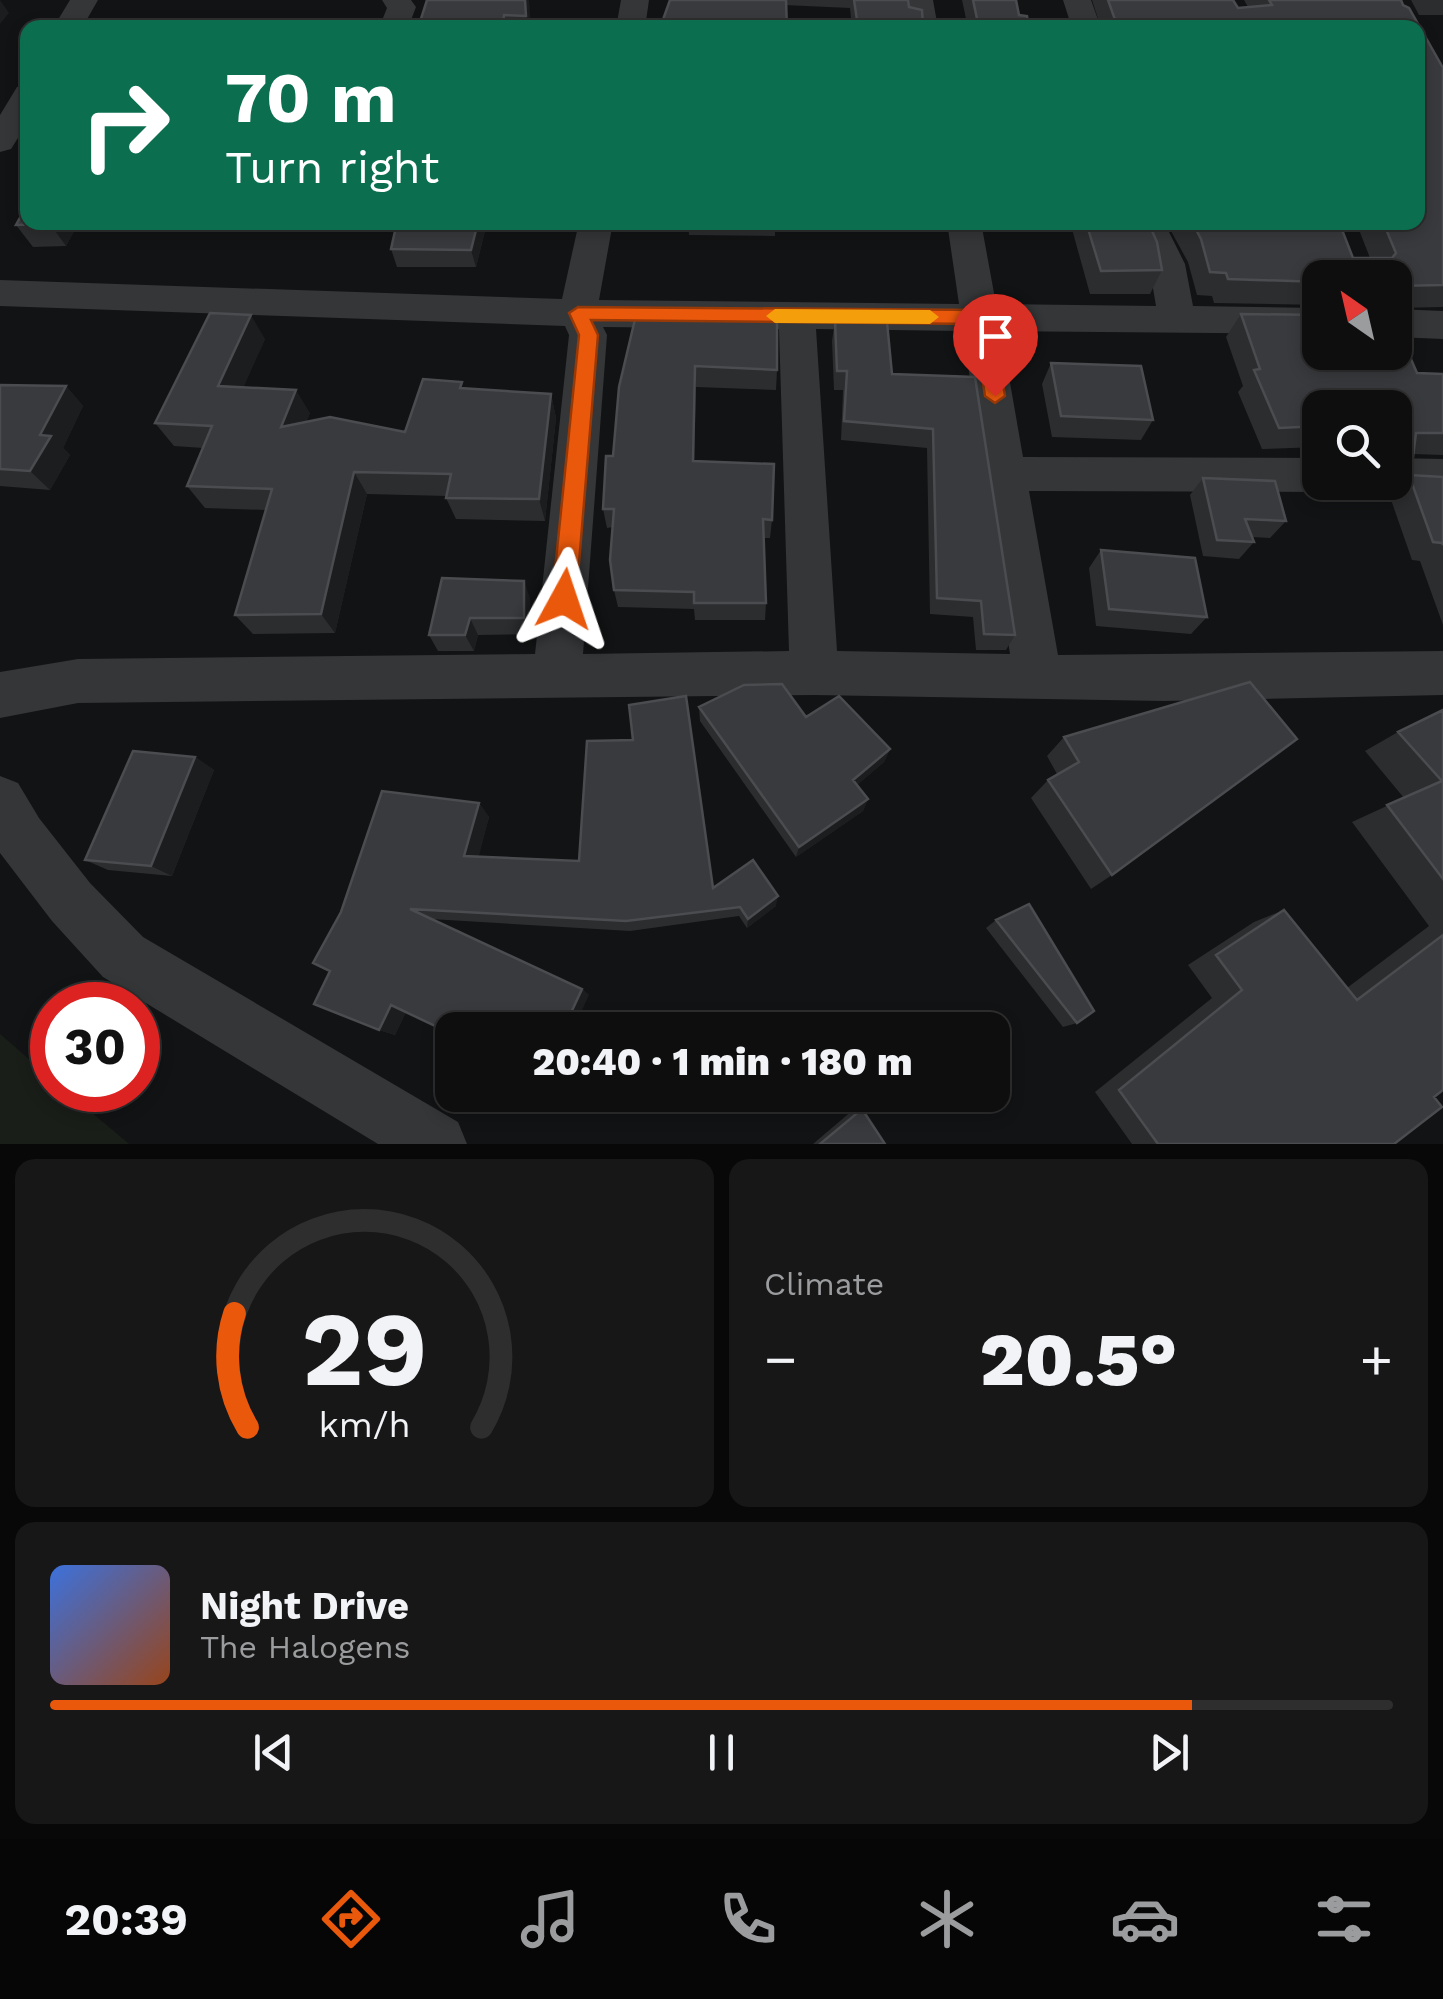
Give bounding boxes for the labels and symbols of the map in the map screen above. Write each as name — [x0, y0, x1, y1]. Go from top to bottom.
north arrow — [1302, 260, 1412, 370]
pin — [953, 294, 1038, 397]
position arrow — [512, 547, 616, 651]
speed limit sign: 30 — [30, 982, 160, 1112]

